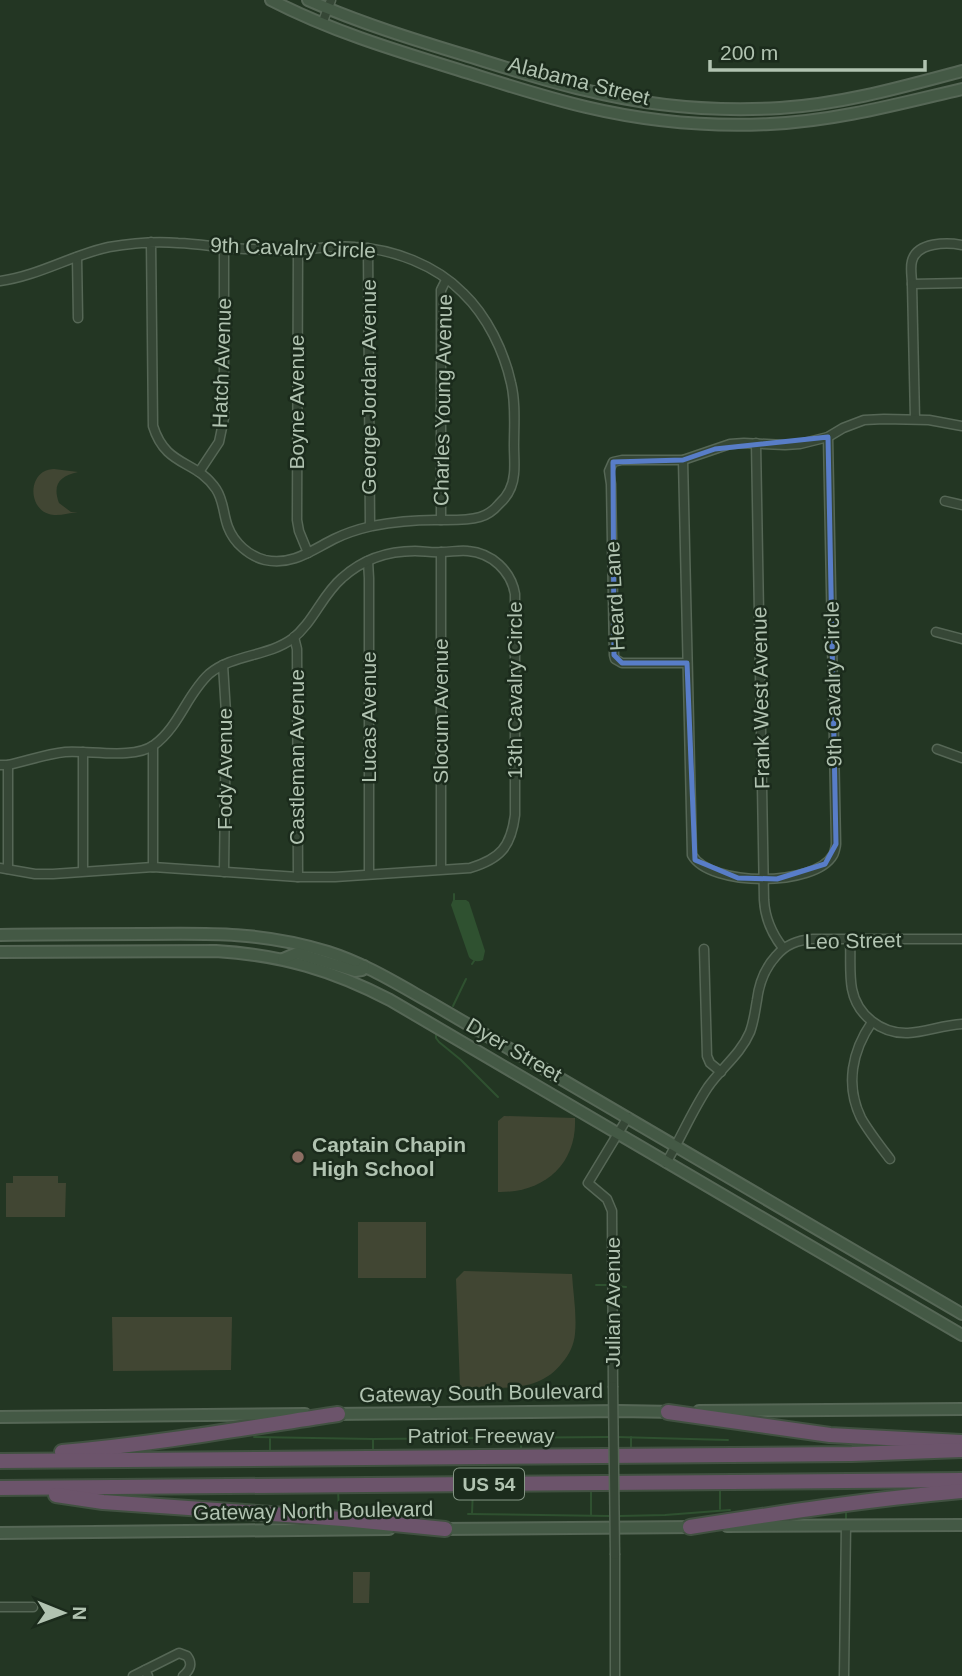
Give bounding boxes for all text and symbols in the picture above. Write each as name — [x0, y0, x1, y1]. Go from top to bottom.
scale bar — [710, 28, 925, 72]
text: 200 m — [720, 41, 778, 64]
street label: Alabama Street — [506, 52, 652, 109]
street label: 9th Cavalry Circle — [210, 233, 376, 262]
street label: George Jordan Avenue — [357, 279, 380, 495]
street label: Charles Young Avenue — [429, 294, 456, 506]
street label: Hatch Avenue — [208, 297, 235, 429]
street label: Boyne Avenue — [285, 334, 308, 470]
street label: Heard Lane — [600, 541, 629, 651]
street label: 13th Cavalry Circle — [503, 601, 526, 779]
street label: 9th Cavalry Circle — [820, 601, 845, 767]
street label: Frank West Avenue — [747, 607, 774, 789]
street label: Slocum Avenue — [429, 638, 452, 784]
street label: Lucas Avenue — [357, 651, 380, 783]
street label: Castleman Avenue — [285, 669, 308, 845]
street label: Fody Avenue — [213, 708, 236, 830]
street label: Leo Street — [804, 928, 902, 953]
street label: Dyer Street — [463, 1013, 566, 1086]
place label: Captain Chapin High School — [312, 1133, 466, 1180]
marker: Captain Chapin High School — [290, 1149, 306, 1165]
street label: Julian Avenue — [601, 1237, 624, 1367]
street label: Gateway South Boulevard — [359, 1379, 603, 1406]
street label: Patriot Freeway — [407, 1424, 555, 1447]
road number: US 54 — [454, 1468, 524, 1500]
street label: Gateway North Boulevard — [193, 1497, 433, 1524]
north arrow — [28, 1578, 98, 1648]
text: N — [69, 1606, 90, 1620]

